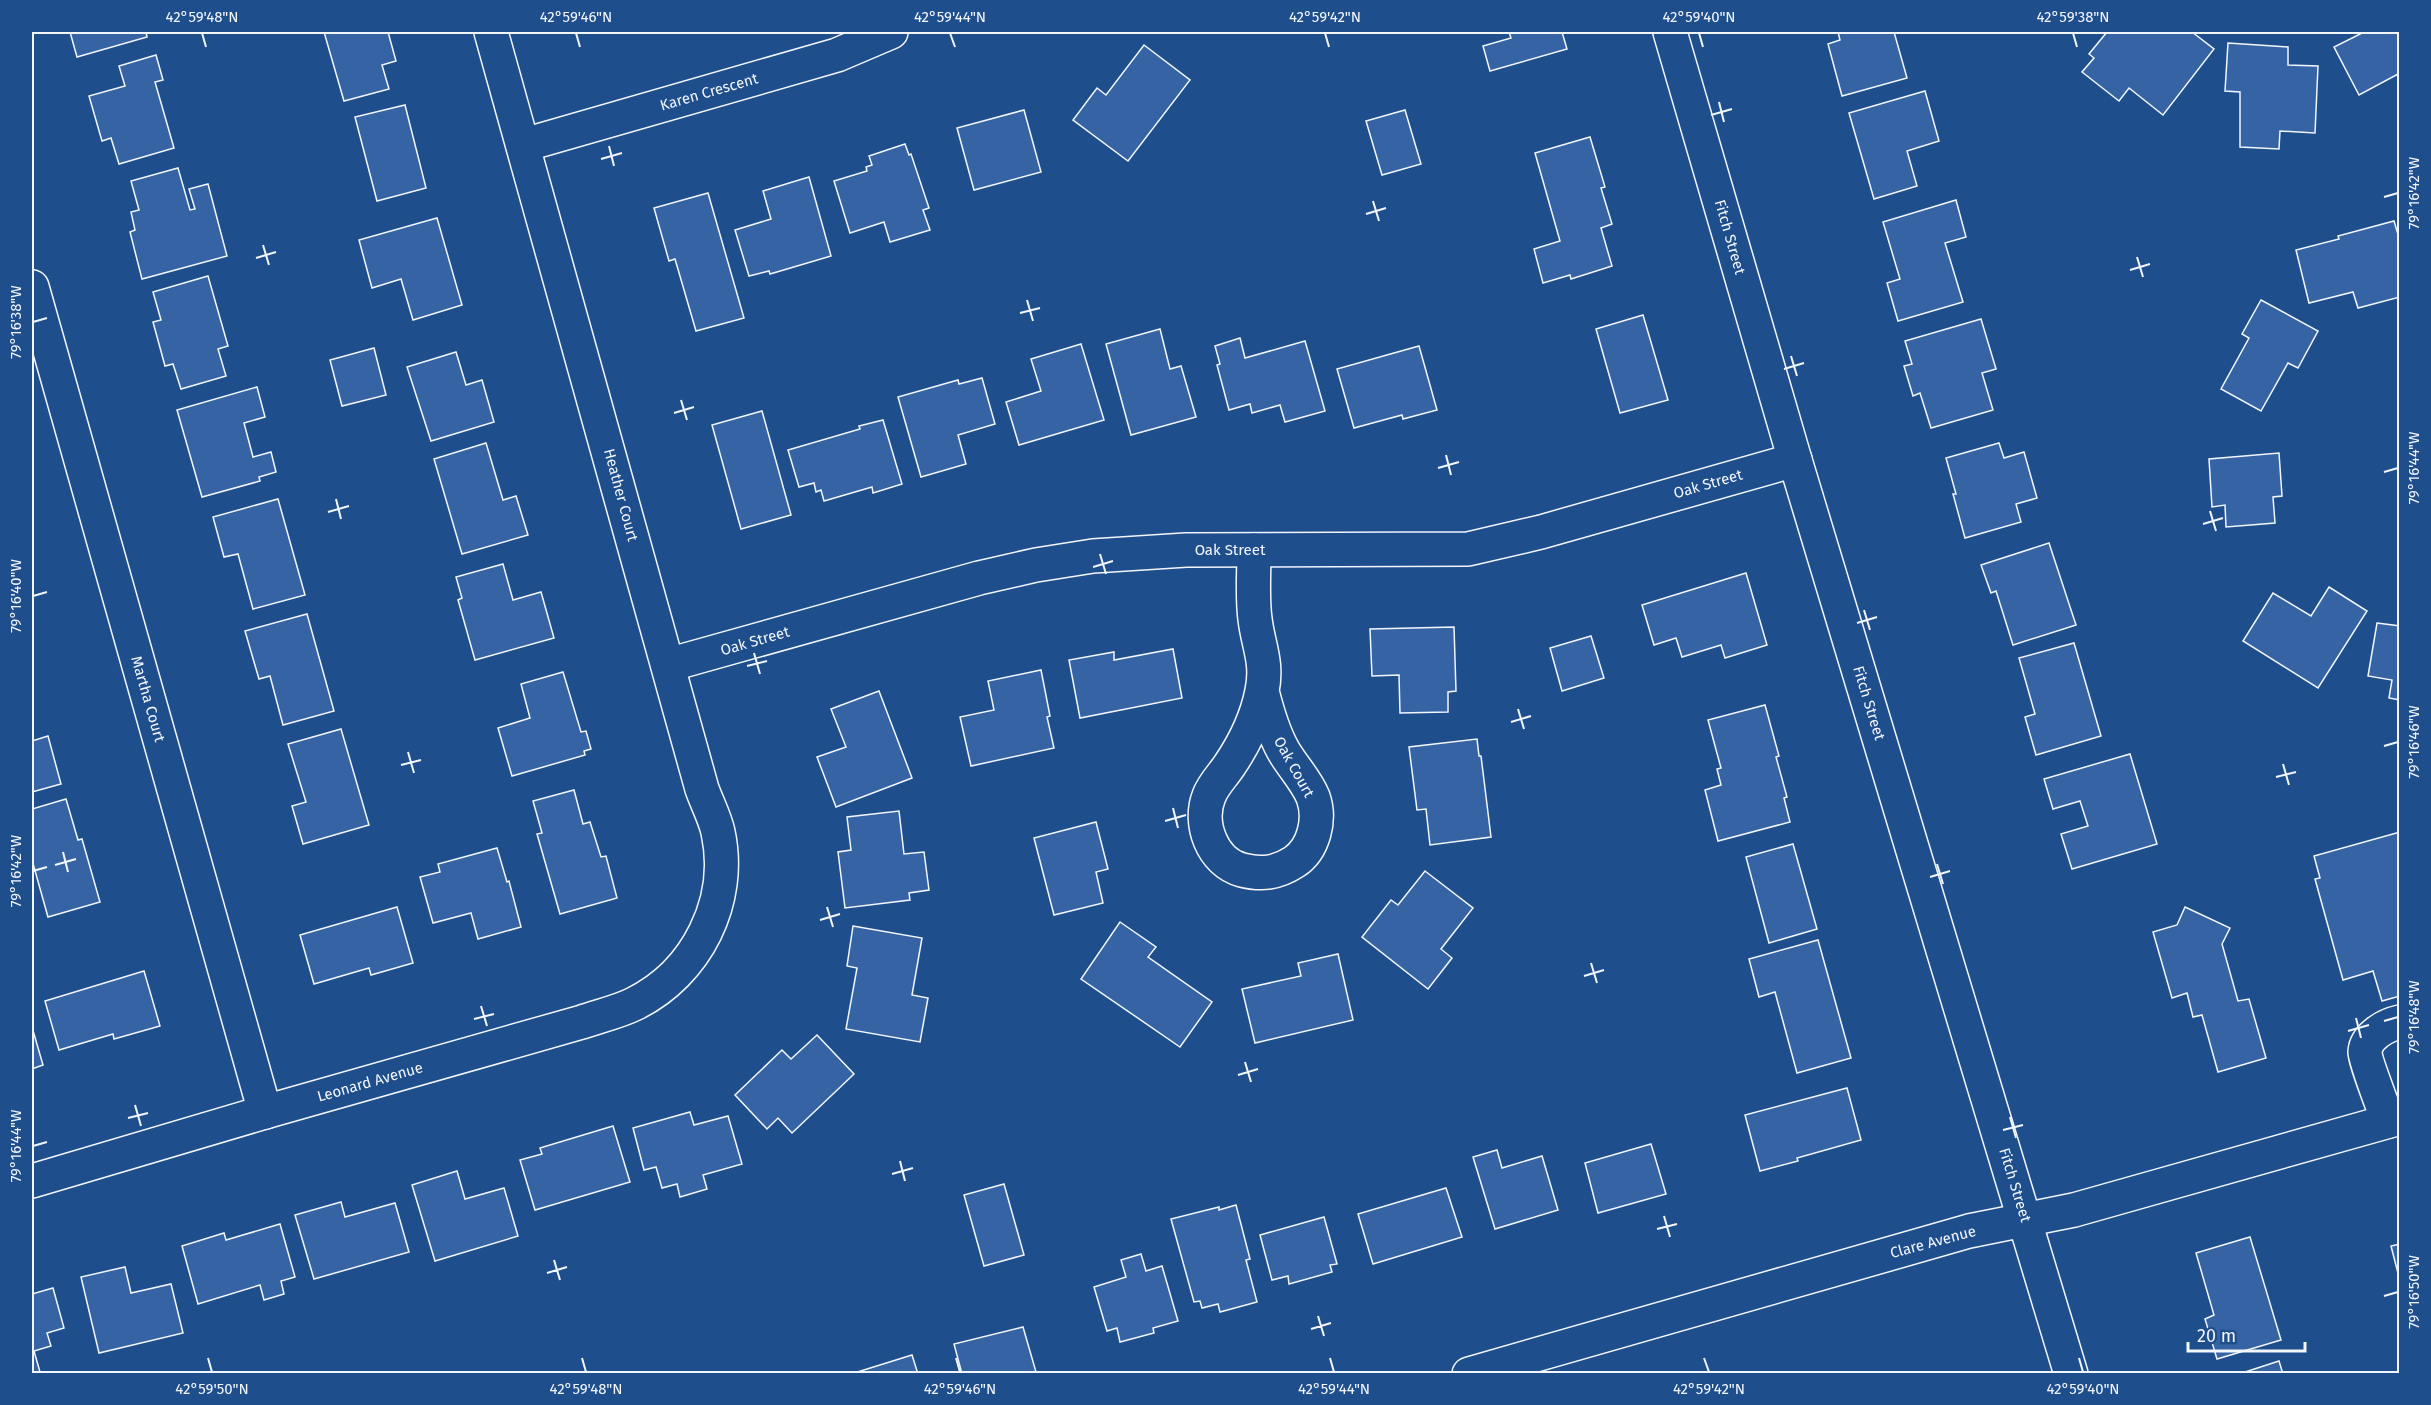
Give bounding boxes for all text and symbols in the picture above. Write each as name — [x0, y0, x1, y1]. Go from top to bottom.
text: 42°59'48"N — [165, 8, 239, 26]
text: 42°59'46"N — [540, 8, 612, 26]
text: 42°59'44"N — [914, 8, 986, 26]
text: 42°59'42"N — [1289, 8, 1361, 26]
text: 42°59'40"N — [1662, 8, 1736, 26]
text: 42°59'38"N — [2036, 8, 2110, 26]
street label: Karen Crescent — [658, 69, 761, 115]
text: 79°16'42"W — [2405, 156, 2423, 229]
street label: Fitch Street — [1711, 198, 1749, 277]
text: 79°16'38"W — [7, 285, 25, 359]
text: 79°16'44"W — [2405, 431, 2423, 504]
street label: Heather Court — [600, 447, 642, 544]
street label: Oak Street — [1672, 465, 1745, 502]
street label: Oak Street — [1195, 541, 1266, 559]
text: 79°16'40"W — [7, 559, 25, 633]
street label: Oak Street — [719, 622, 792, 659]
street label: Martha Court — [127, 654, 169, 745]
street label: Fitch Street — [1849, 664, 1889, 743]
text: 79°16'46"W — [2405, 705, 2423, 779]
street label: Oak Court — [1270, 733, 1318, 801]
text: 79°16'42"W — [7, 834, 25, 907]
text: 79°16'48"W — [2405, 980, 2423, 1054]
street label: Leonard Avenue — [315, 1058, 425, 1106]
text: 79°16'44"W — [7, 1109, 25, 1182]
street label: Fitch Street — [1995, 1146, 2035, 1225]
street label: Clare Avenue — [1888, 1222, 1978, 1262]
text: 79°16'50"W — [2405, 1255, 2423, 1329]
scale bar — [2188, 1315, 2305, 1353]
text: 20 m — [2197, 1325, 2236, 1347]
text: 42°59'50"N — [175, 1380, 249, 1398]
text: 42°59'48"N — [549, 1380, 623, 1398]
text: 42°59'46"N — [924, 1380, 996, 1398]
text: 42°59'44"N — [1298, 1380, 1370, 1398]
text: 42°59'42"N — [1673, 1380, 1745, 1398]
text: 42°59'40"N — [2046, 1380, 2120, 1398]

